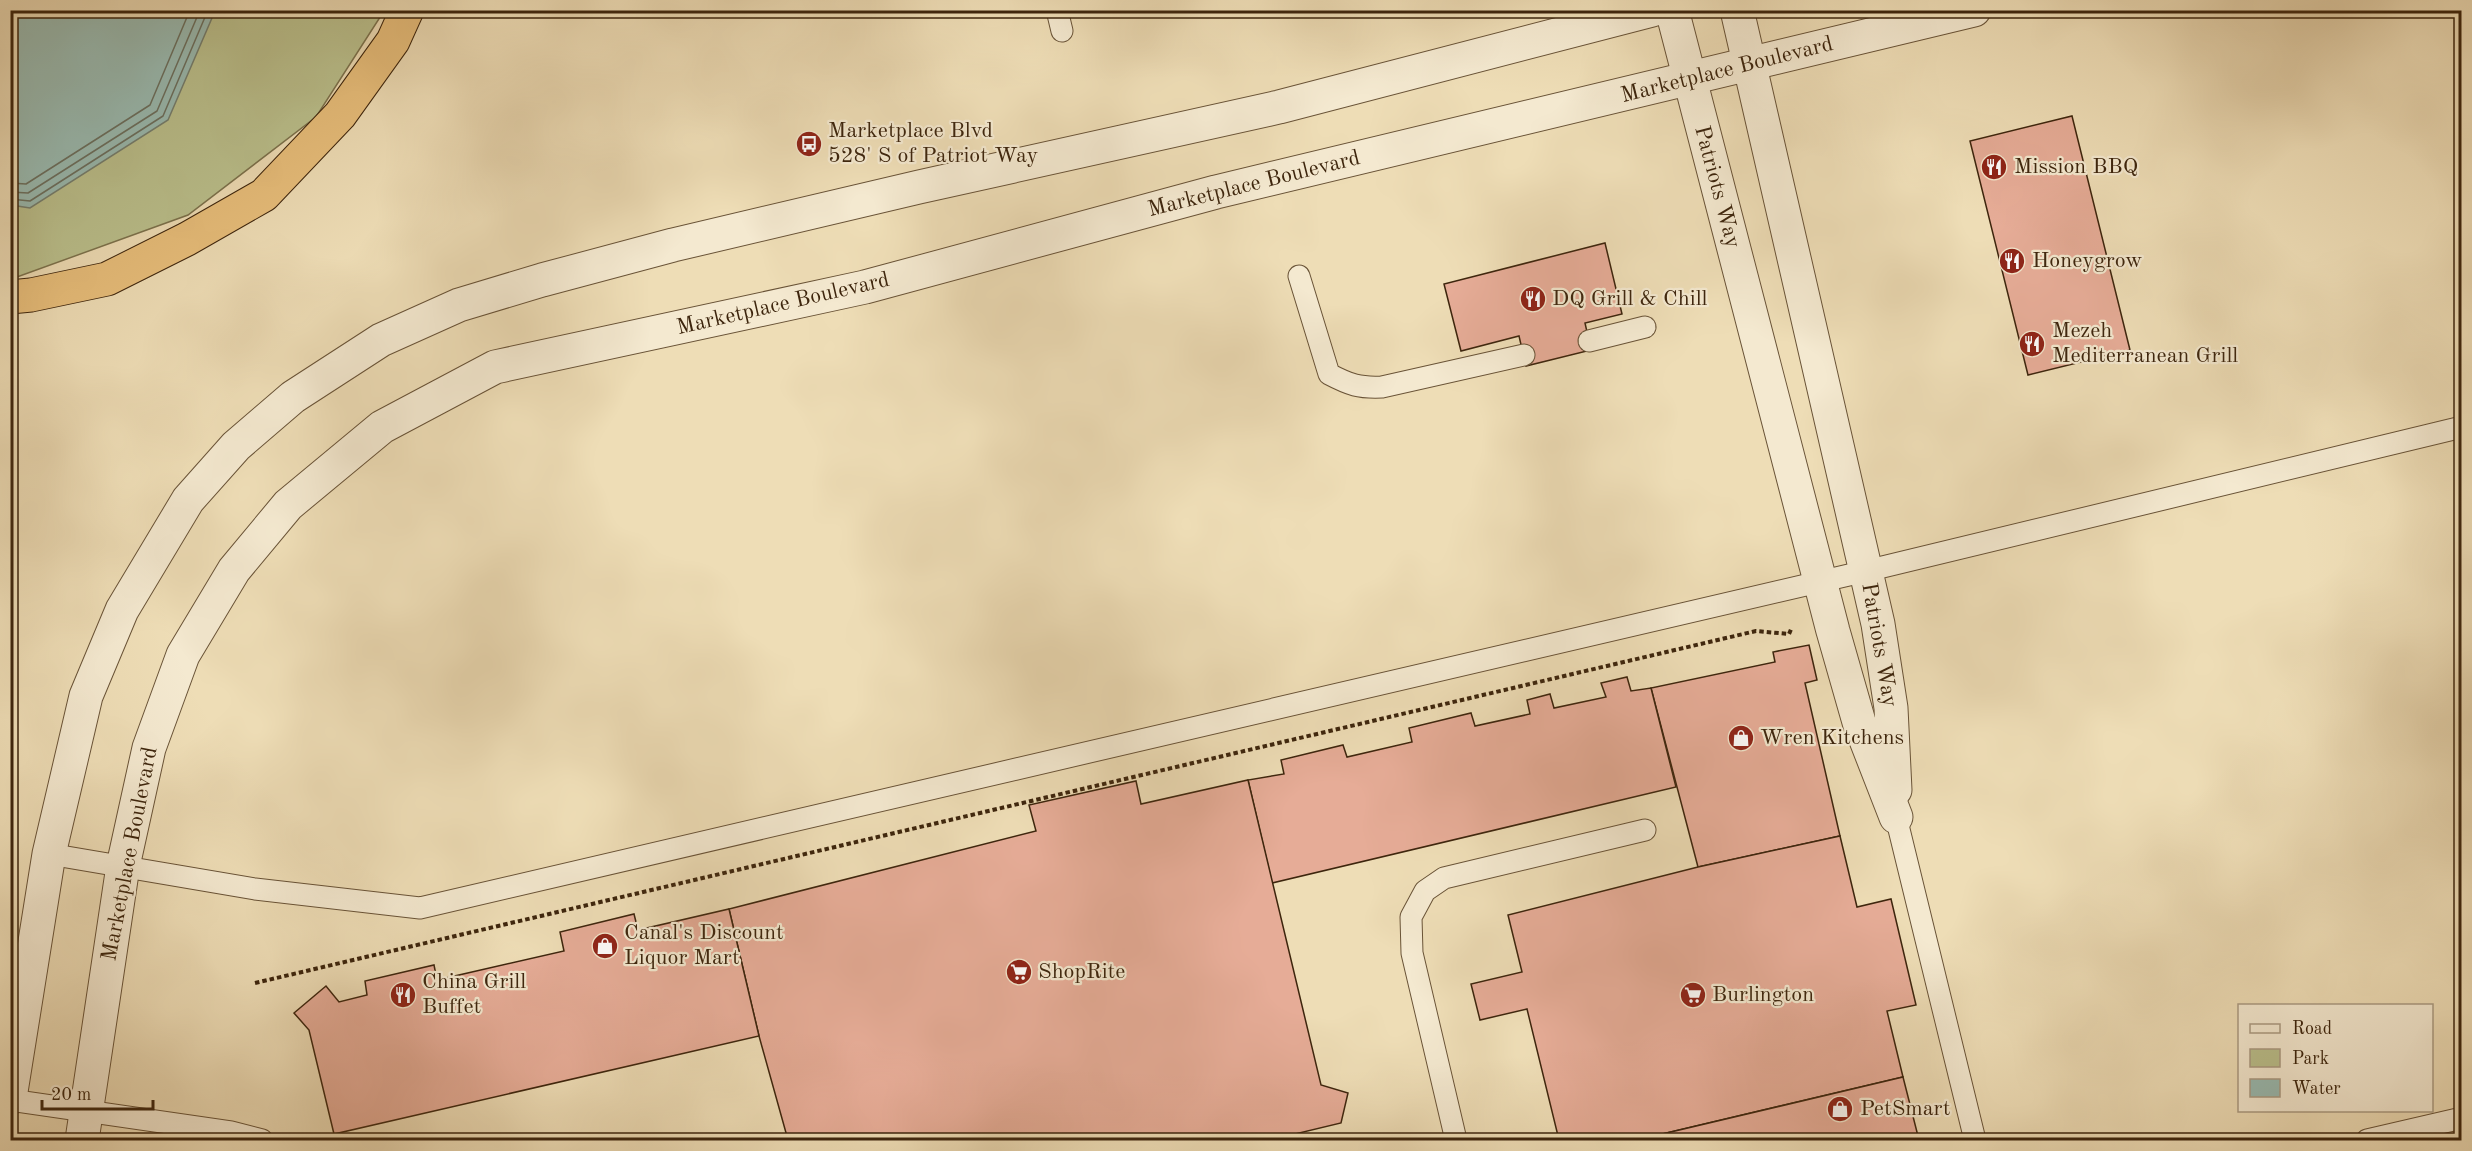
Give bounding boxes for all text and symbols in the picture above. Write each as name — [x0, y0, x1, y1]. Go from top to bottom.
street label: Marketplace Boulevard — [1619, 33, 1835, 107]
place label: Marketplace Blvd 528' S of Patriot Way — [828, 120, 1038, 167]
street label: Patriots Way — [1690, 123, 1744, 251]
bus stop icon: Marketplace Blvd 528' S of Patriot Way — [794, 129, 824, 159]
street label: Marketplace Boulevard — [1146, 147, 1362, 221]
restaurant icon: Mission BBQ — [1979, 152, 2009, 182]
place label: Mission BBQ — [2014, 156, 2138, 178]
restaurant icon: Honeygrow — [1997, 246, 2027, 276]
place label: Honeygrow — [2032, 250, 2142, 272]
street label: Marketplace Boulevard — [674, 269, 892, 339]
restaurant icon: DQ Grill & Chill — [1518, 284, 1548, 314]
place label: DQ Grill & Chill — [1552, 288, 1708, 310]
place label: Mezeh Mediterranean Grill — [2052, 320, 2238, 367]
restaurant icon: Mezeh Mediterranean Grill — [2017, 329, 2047, 359]
street label: Patriots Way — [1857, 581, 1901, 709]
shop icon: Wren Kitchens — [1726, 723, 1756, 753]
place label: Wren Kitchens — [1760, 727, 1904, 749]
street label: Marketplace Boulevard — [98, 745, 162, 963]
place label: Canal's Discount Liquor Mart — [624, 922, 784, 969]
shop icon: Canal's Discount Liquor Mart — [590, 931, 620, 961]
supermarket icon: ShopRite — [1004, 957, 1034, 987]
place label: ShopRite — [1038, 961, 1125, 983]
place label: China Grill Buffet — [422, 971, 526, 1018]
restaurant icon: China Grill Buffet — [388, 980, 418, 1010]
supermarket icon: Burlington — [1678, 980, 1708, 1010]
place label: Burlington — [1712, 984, 1814, 1006]
legend — [2238, 1004, 2433, 1112]
text: Road — [2292, 1020, 2332, 1038]
text: Park — [2292, 1050, 2329, 1068]
scale bar — [42, 1073, 153, 1111]
text: Water — [2292, 1080, 2341, 1098]
text: 20 m — [51, 1086, 91, 1104]
shop icon: PetSmart — [1825, 1094, 1855, 1124]
place label: PetSmart — [1860, 1098, 1950, 1120]

